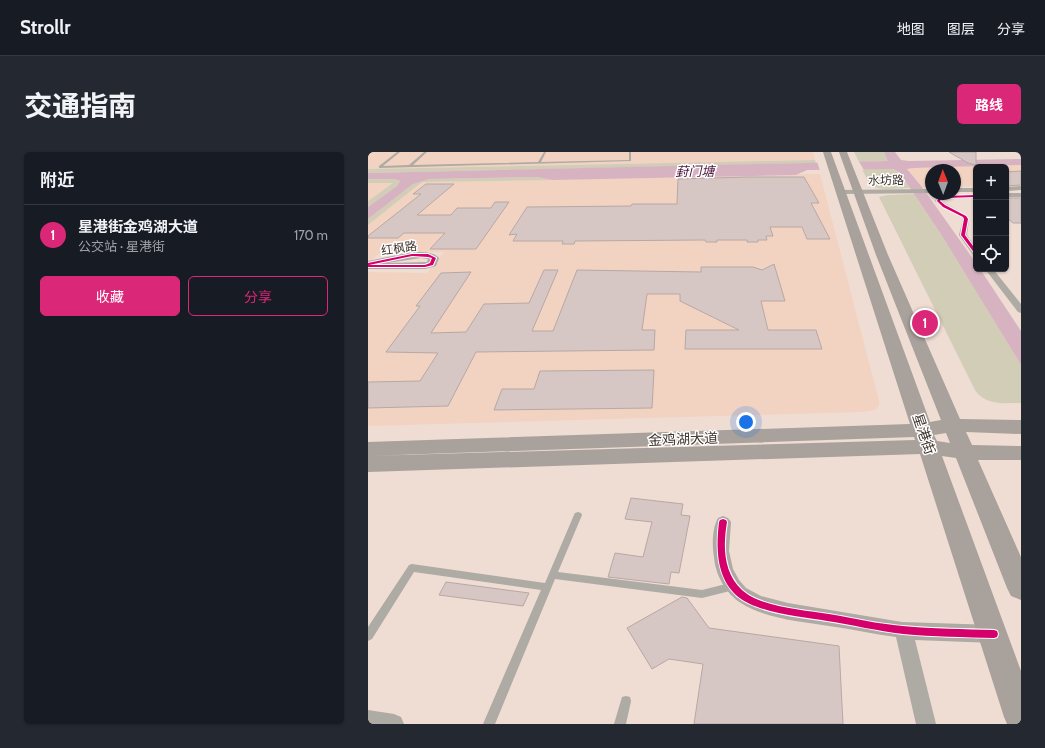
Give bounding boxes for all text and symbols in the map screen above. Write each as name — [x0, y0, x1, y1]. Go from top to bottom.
text: Strollr — [20, 16, 71, 39]
text: 地图 — [897, 20, 925, 38]
text: 图层 — [947, 20, 975, 38]
text: 分享 — [997, 20, 1025, 38]
button: 路线 — [957, 84, 1021, 124]
text: 交通指南 — [24, 89, 136, 123]
water label: 葑门塘 — [675, 163, 717, 179]
north arrow — [925, 164, 961, 200]
map controls — [973, 164, 1009, 272]
button: + — [973, 164, 1009, 200]
text: 附近 — [40, 170, 74, 190]
street label: 水坊路 — [868, 172, 904, 188]
button: − — [973, 200, 1009, 236]
text: 星港街金鸡湖大道 — [78, 218, 198, 236]
text: 1 — [51, 227, 55, 243]
text: 170 m — [294, 227, 328, 243]
button: locate — [973, 236, 1009, 272]
text: 公交站 · 星港街 — [78, 238, 165, 254]
street label: 红枫路 — [380, 238, 418, 258]
button: 收藏 — [40, 276, 180, 316]
button: 分享 — [188, 276, 328, 316]
pin: 1 — [912, 308, 938, 338]
street label: 星港街 — [909, 411, 939, 457]
your location — [736, 412, 756, 432]
street label: 金鸡湖大道 — [648, 429, 718, 449]

